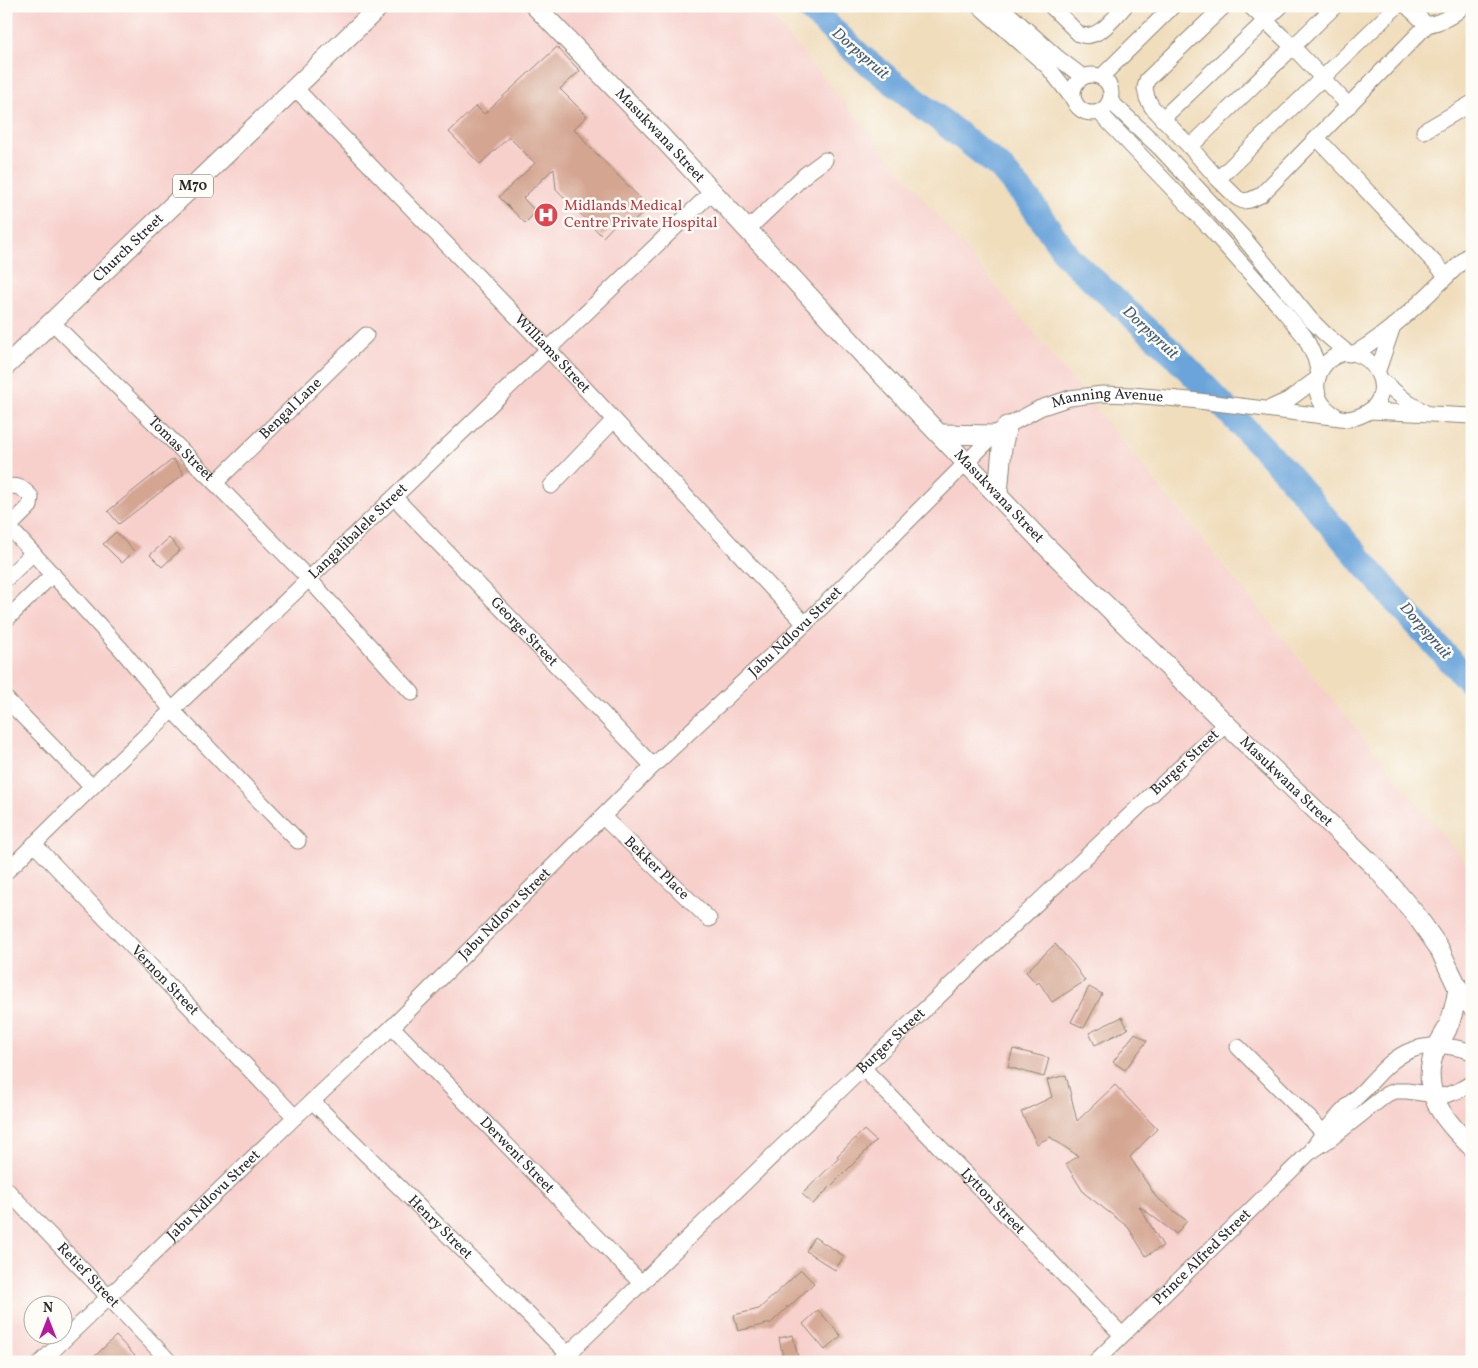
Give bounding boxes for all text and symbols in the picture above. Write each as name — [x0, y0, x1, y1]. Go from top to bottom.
water label: Dorpspruit — [827, 23, 894, 86]
street label: Masukwana Street — [610, 84, 709, 187]
road number: M70 — [173, 175, 213, 198]
place label: Midlands Medical Centre Private Hospital — [564, 196, 717, 234]
hospital icon: Midlands Medical Centre Private Hospital — [533, 202, 559, 228]
street label: Church Street — [88, 209, 169, 287]
water label: Dorpspruit — [1117, 301, 1183, 365]
street label: Williams Street — [509, 310, 595, 398]
street label: Bengal Lane — [255, 373, 327, 444]
street label: Manning Avenue — [1049, 383, 1164, 414]
street label: Tomas Street — [143, 412, 218, 487]
street label: Masukwana Street — [949, 445, 1049, 548]
street label: Langalibalele Street — [304, 479, 413, 584]
street label: Jabu Ndlovu Street — [744, 582, 847, 682]
street label: George Street — [485, 592, 563, 672]
water label: Dorpspruit — [1394, 598, 1457, 665]
street label: Burger Street — [1146, 725, 1224, 800]
street label: Masukwana Street — [1235, 732, 1338, 832]
street label: Bekker Place — [619, 832, 694, 905]
street label: Jabu Ndlovu Street — [454, 863, 556, 965]
street label: Vernon Street — [126, 941, 203, 1021]
street label: Burger Street — [852, 1004, 930, 1079]
street label: Derwent Street — [475, 1112, 559, 1198]
street label: Jabu Ndlovu Street — [162, 1145, 265, 1246]
street label: Lytton Street — [955, 1164, 1030, 1239]
street label: Henry Street — [403, 1191, 477, 1264]
street label: Prince Alfred Street — [1149, 1204, 1256, 1310]
street label: Retief Street — [52, 1238, 124, 1313]
north arrow — [22, 1296, 72, 1346]
text: N — [43, 1299, 53, 1318]

